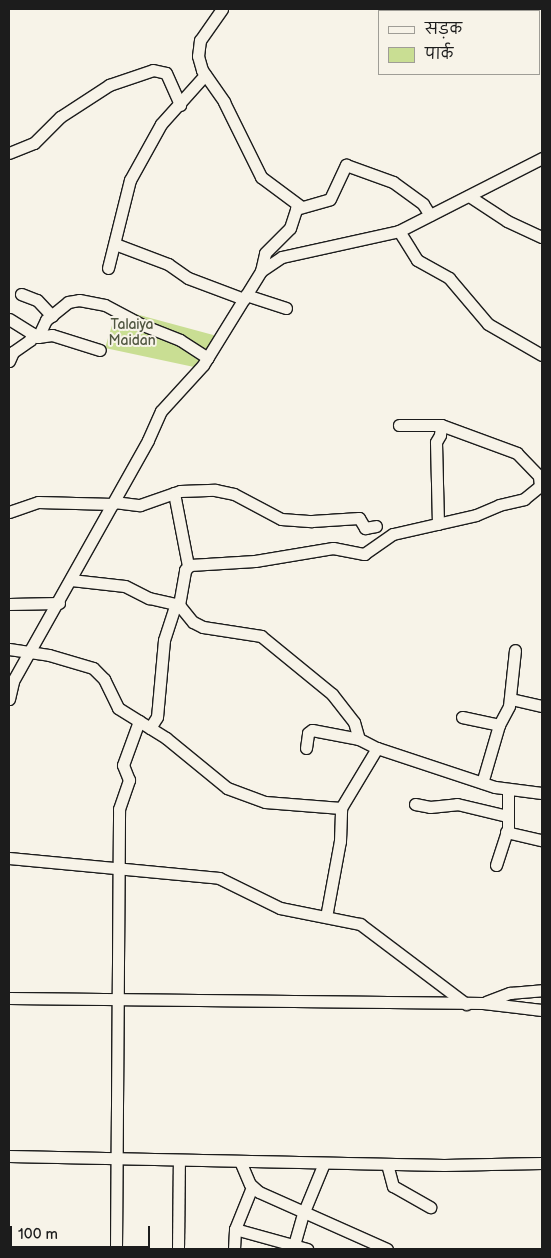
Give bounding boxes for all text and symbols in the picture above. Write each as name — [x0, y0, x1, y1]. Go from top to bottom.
legend — [378, 10, 541, 75]
text: सड़क — [425, 20, 462, 39]
text: पार्क — [425, 45, 453, 64]
park label: Talaiya Maidan — [108, 317, 156, 350]
scale bar — [12, 1216, 152, 1248]
text: 100 m — [18, 1225, 58, 1244]

